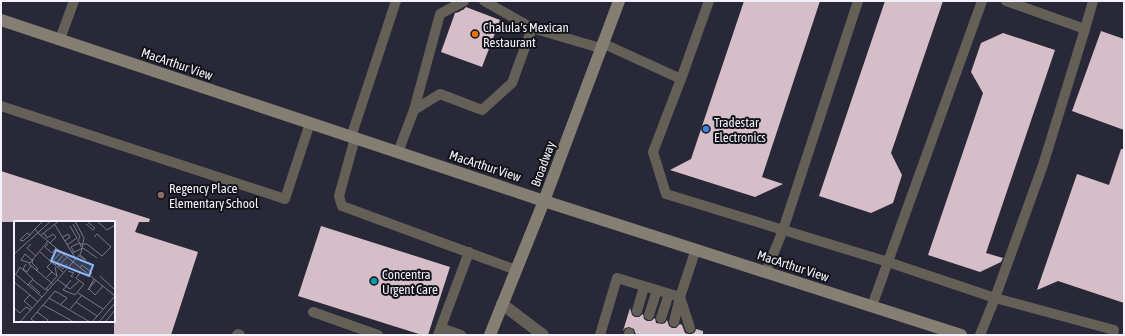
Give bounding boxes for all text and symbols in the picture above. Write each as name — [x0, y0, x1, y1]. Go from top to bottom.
place label: Chalula's Mexican Restaurant — [483, 20, 569, 50]
marker: Chalula's Mexican Restaurant — [470, 29, 480, 39]
street label: MacArthur View — [139, 45, 215, 83]
place label: Tradestar Electronics — [714, 115, 766, 145]
marker: Tradestar Electronics — [701, 124, 711, 134]
street label: Broadway — [528, 139, 558, 189]
street label: MacArthur View — [447, 147, 523, 185]
place label: Regency Place Elementary School — [169, 181, 259, 211]
marker: Regency Place Elementary School — [156, 190, 166, 200]
inset map — [14, 221, 115, 322]
street label: MacArthur View — [755, 247, 831, 285]
place label: Concentra Urgent Care — [382, 267, 438, 297]
marker: Concentra Urgent Care — [369, 276, 379, 286]

